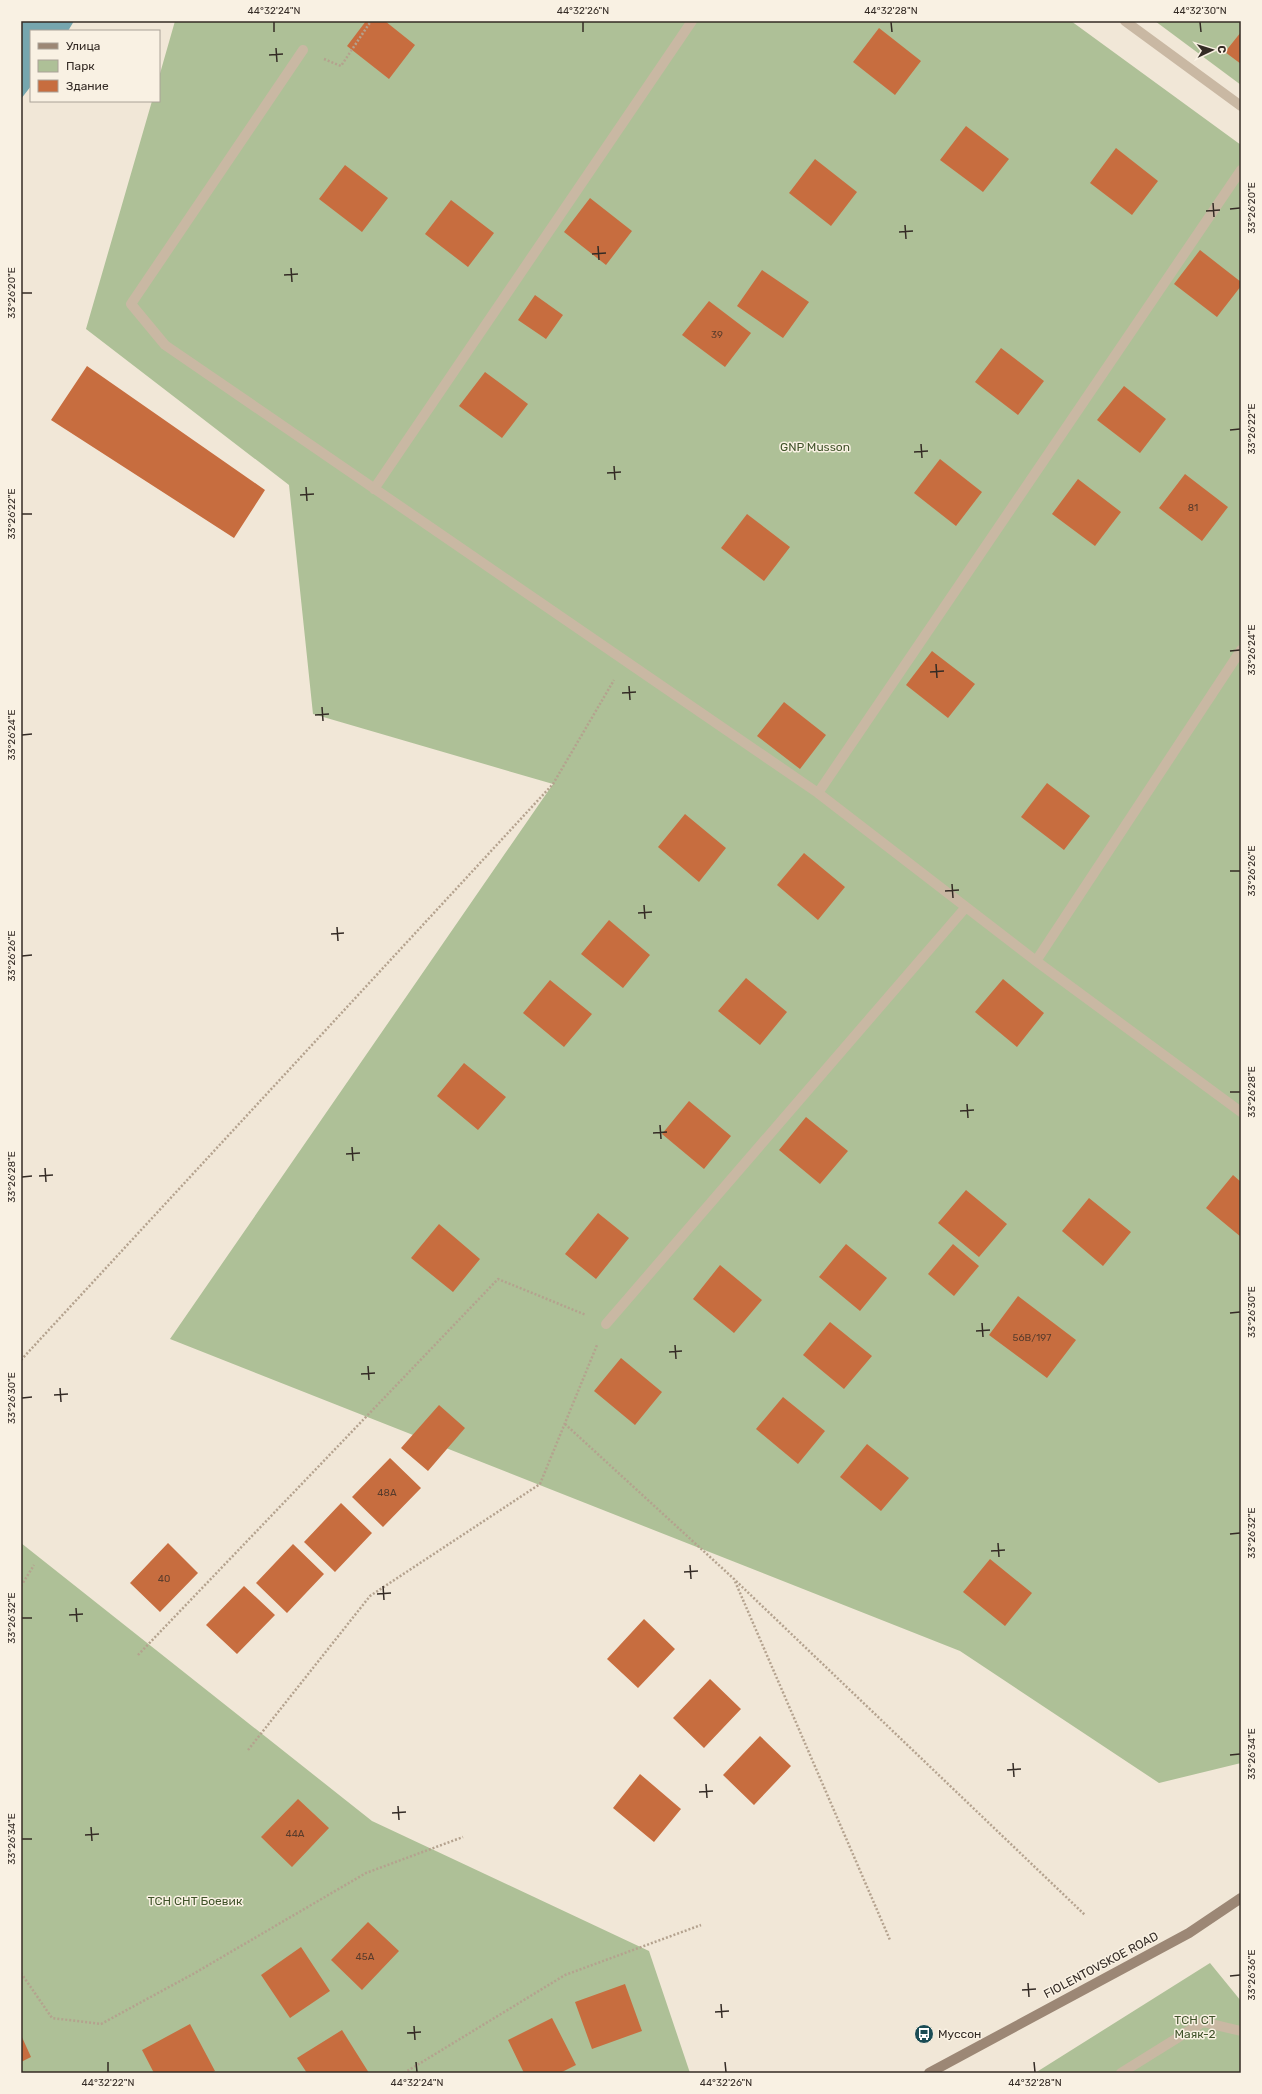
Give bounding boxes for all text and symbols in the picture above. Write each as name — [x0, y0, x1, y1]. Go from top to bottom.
text: 44°32'24"N — [248, 5, 300, 17]
text: 44°32'26"N — [557, 5, 609, 17]
text: 44°32'28"N — [864, 5, 918, 17]
text: 44°32'30"N — [1173, 5, 1227, 17]
legend — [30, 30, 160, 102]
north arrow — [1192, 30, 1232, 70]
text: Улица — [66, 39, 100, 53]
text: С — [1215, 45, 1228, 54]
text: Парк — [66, 59, 95, 73]
text: Здание — [66, 79, 109, 93]
text: 33°26'20"E — [1246, 182, 1258, 234]
text: 33°26'20"E — [6, 267, 18, 319]
house number: 39 — [711, 329, 723, 341]
text: 33°26'22"E — [1246, 403, 1258, 455]
park label: GNP Musson — [780, 440, 850, 454]
text: 33°26'22"E — [6, 488, 18, 540]
house number: 81 — [1188, 502, 1198, 514]
text: 33°26'24"E — [1246, 624, 1258, 676]
text: 33°26'24"E — [6, 709, 18, 761]
text: 33°26'26"E — [1246, 846, 1258, 896]
text: 33°26'26"E — [6, 931, 18, 981]
text: 33°26'28"E — [1246, 1066, 1258, 1118]
text: 33°26'28"E — [6, 1151, 18, 1203]
text: 33°26'30"E — [1246, 1286, 1258, 1338]
house number: 56В/197 — [1013, 1332, 1051, 1344]
text: 33°26'30"E — [6, 1372, 18, 1424]
house number: 48А — [377, 1487, 397, 1499]
text: 33°26'32"E — [1246, 1507, 1258, 1559]
house number: 40 — [158, 1573, 170, 1585]
text: 33°26'32"E — [6, 1592, 18, 1644]
text: 33°26'34"E — [1246, 1728, 1258, 1780]
text: 33°26'34"E — [6, 1813, 18, 1865]
house number: 44А — [285, 1828, 305, 1840]
park label: ТСН СНТ Боевик — [148, 1894, 243, 1908]
street label: FIOLENTOVSKOE ROAD — [1041, 1929, 1161, 2001]
text: 33°26'36"E — [1246, 1949, 1258, 2001]
house number: 45А — [356, 1951, 375, 1963]
park label: ТСН СТ Маяк-2 — [1174, 2013, 1216, 2041]
bus stop icon: Муссон — [913, 2023, 935, 2045]
place label: Муссон — [938, 2027, 981, 2041]
text: 44°32'22"N — [82, 2077, 134, 2089]
text: 44°32'24"N — [391, 2077, 443, 2089]
text: 44°32'26"N — [700, 2077, 752, 2089]
text: 44°32'28"N — [1008, 2077, 1062, 2089]

